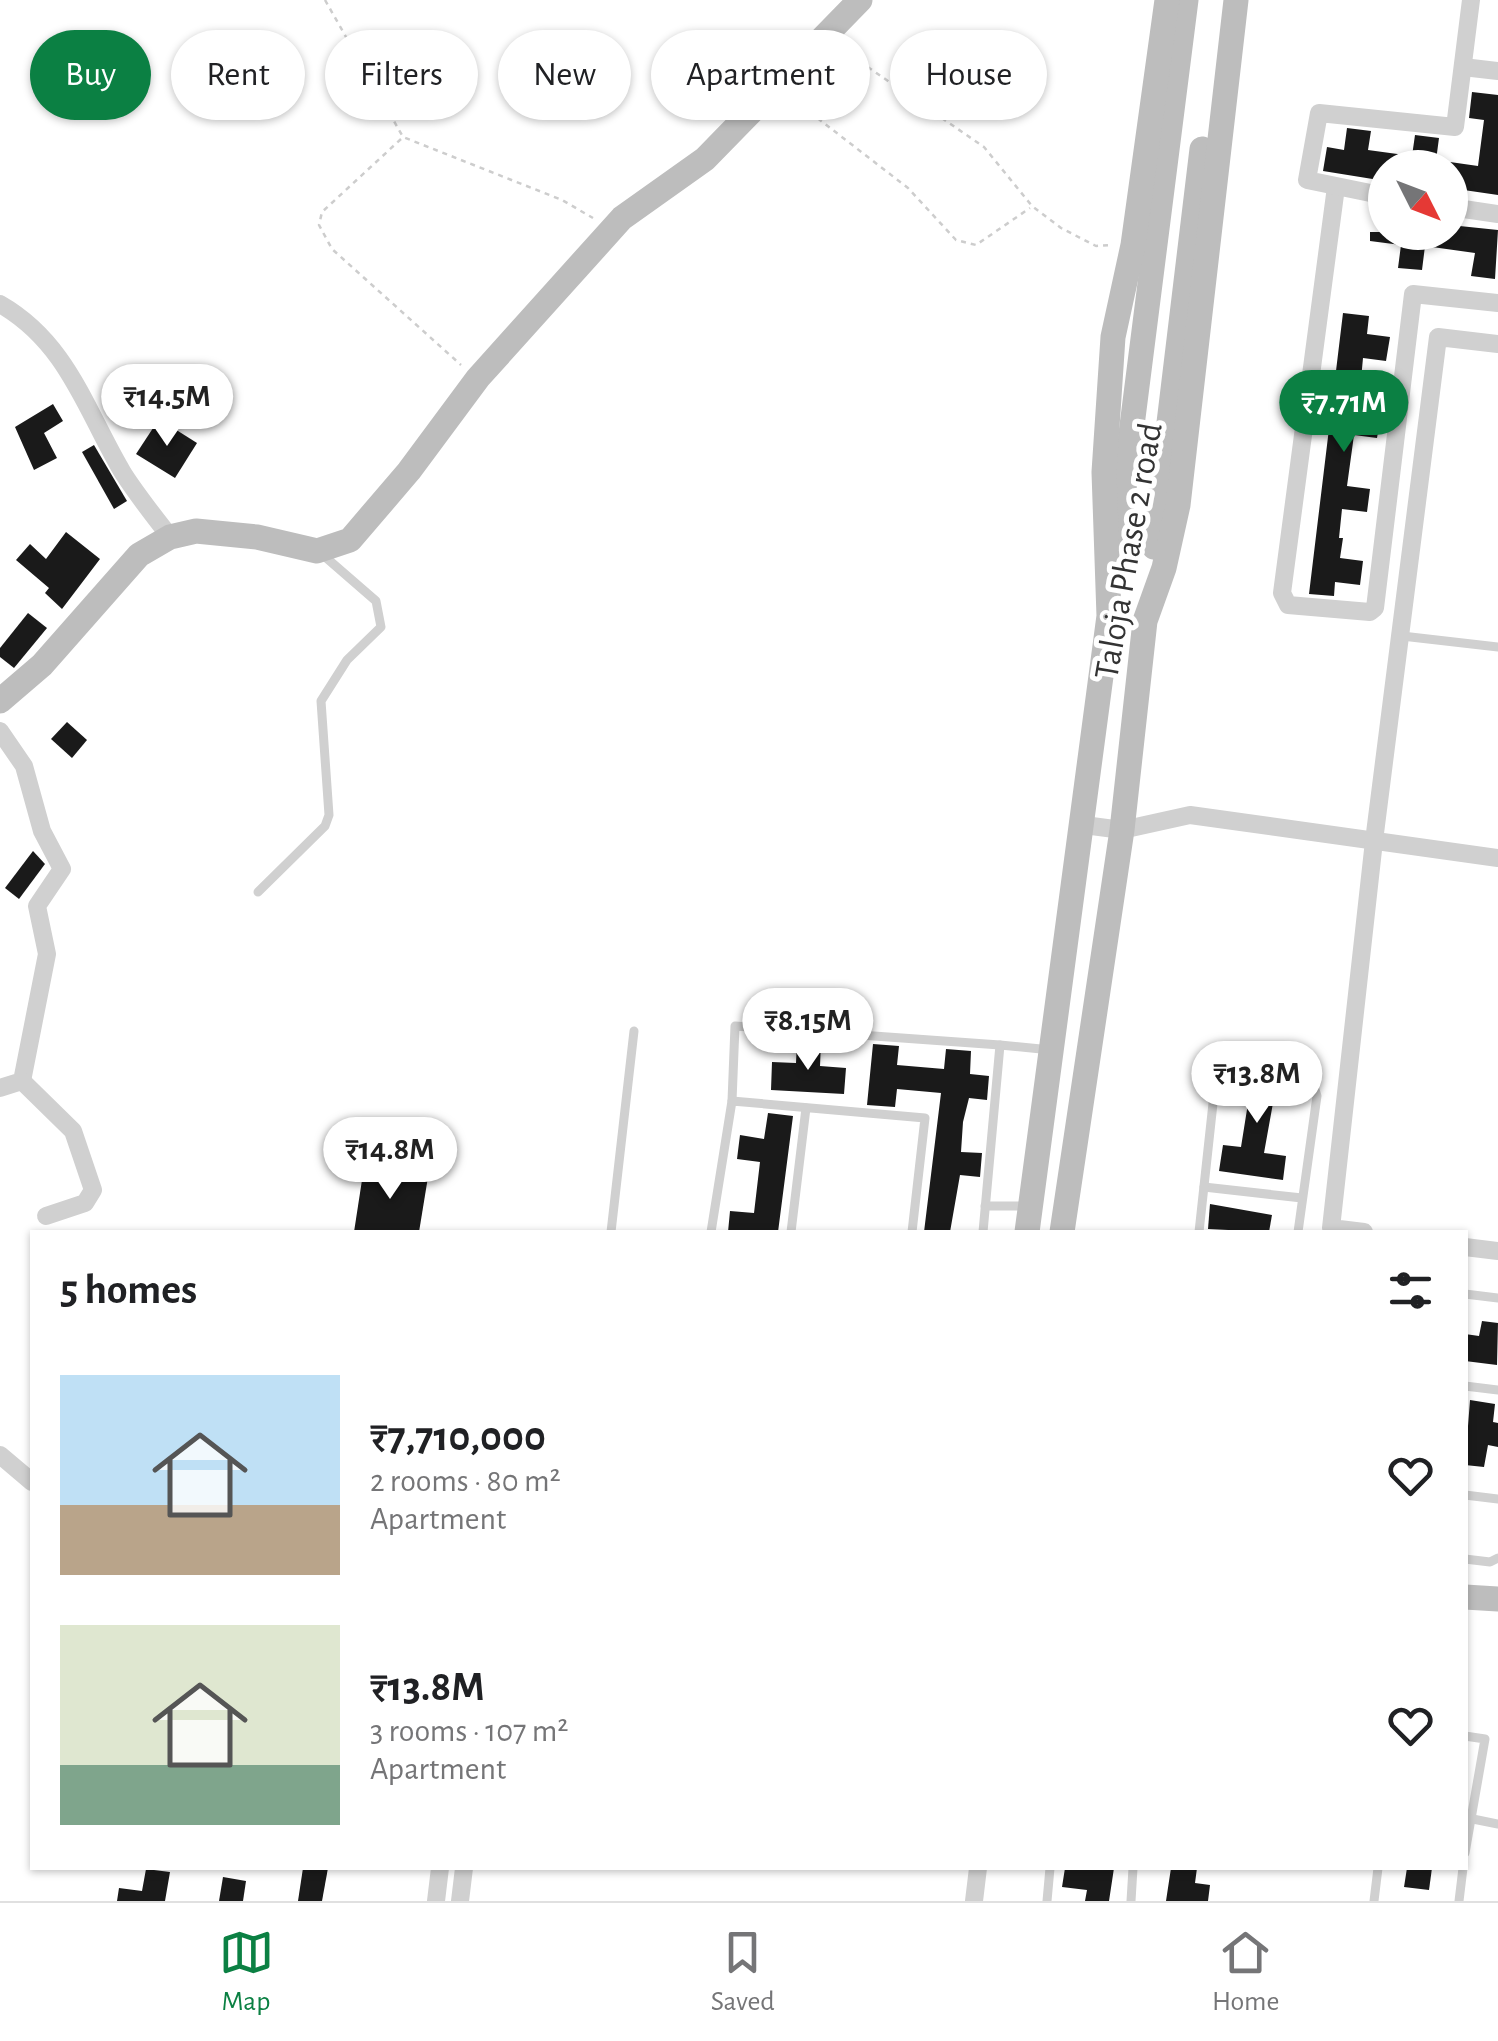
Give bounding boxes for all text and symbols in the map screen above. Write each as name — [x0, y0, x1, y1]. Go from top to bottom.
chip: Buy — [30, 30, 151, 120]
chip: Rent — [171, 30, 305, 120]
chip: Filters — [325, 30, 478, 120]
chip: New — [498, 30, 631, 120]
chip: Apartment — [651, 30, 870, 120]
chip: House — [890, 30, 1047, 120]
north arrow — [1368, 150, 1468, 250]
map controls — [1368, 150, 1468, 250]
pin: ₹14.5M — [86, 364, 248, 449]
pin: ₹7.71M — [1263, 370, 1425, 455]
text: ₹14.5M — [123, 380, 211, 412]
text: ₹7.71M — [1301, 386, 1387, 418]
street label: Taloja Phase 2 road — [1089, 420, 1169, 682]
pin: ₹8.15M — [727, 988, 889, 1073]
text: ₹8.15M — [764, 1004, 852, 1036]
pin: ₹13.8M — [1176, 1041, 1338, 1126]
text: ₹13.8M — [1213, 1057, 1301, 1089]
pin: ₹14.8M — [309, 1117, 471, 1202]
text: ₹14.8M — [345, 1133, 435, 1165]
icon: filters — [1383, 1263, 1438, 1318]
text: 5 homes — [60, 1269, 197, 1311]
icon: home — [140, 1415, 260, 1535]
text: ₹7,710,000 — [370, 1416, 546, 1458]
icon: heart — [1383, 1448, 1438, 1503]
text: 2 rooms · 80 m² — [370, 1465, 561, 1497]
text: Apartment — [370, 1503, 506, 1535]
icon: home — [140, 1665, 260, 1785]
text: ₹13.8M — [370, 1666, 485, 1708]
icon: heart — [1383, 1698, 1438, 1753]
text: 3 rooms · 107 m² — [370, 1715, 569, 1747]
text: Apartment — [370, 1753, 506, 1785]
tab: Map — [219, 1925, 274, 2019]
tab: Saved — [711, 1925, 775, 2019]
tab: Home — [1212, 1925, 1279, 2019]

